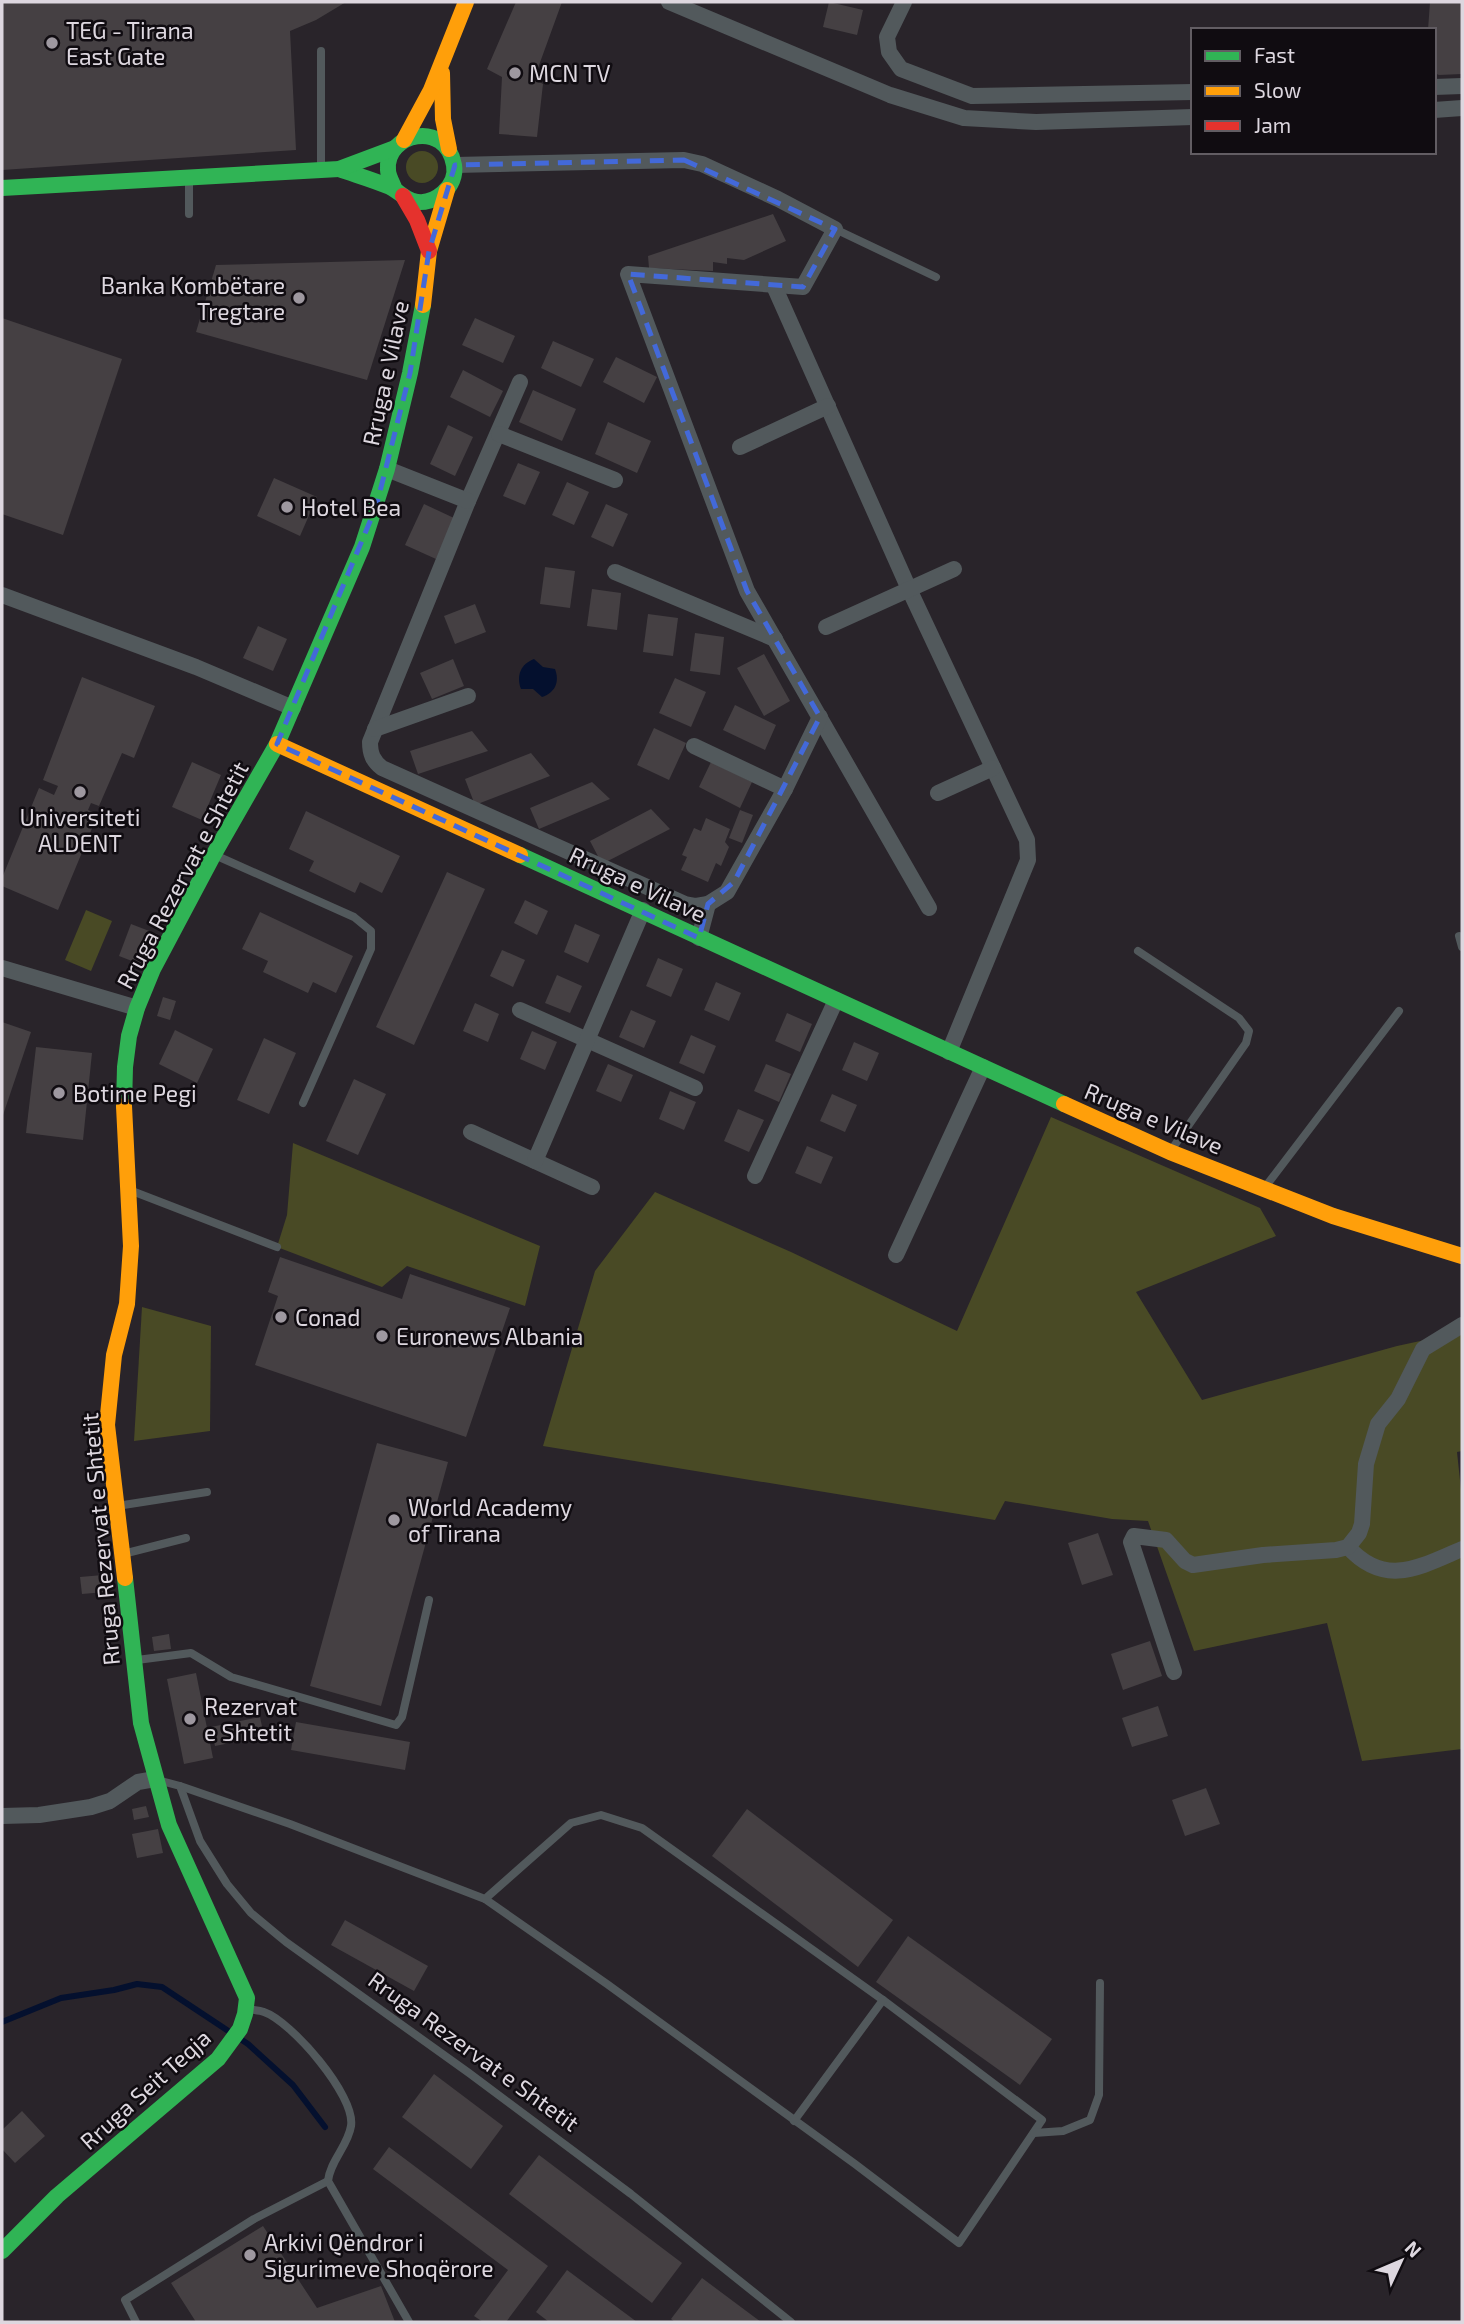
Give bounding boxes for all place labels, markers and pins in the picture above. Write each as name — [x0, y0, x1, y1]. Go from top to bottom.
place label: TEG - Tirana East Gate — [66, 16, 194, 70]
marker: TEG - Tirana East Gate — [44, 35, 60, 51]
place label: MCN TV — [529, 59, 610, 87]
marker: MCN TV — [507, 65, 523, 81]
place label: Banka Kombëtare Tregtare — [101, 271, 285, 325]
marker: Banka Kombëtare Tregtare — [291, 290, 307, 306]
place label: Hotel Bea — [301, 493, 401, 521]
marker: Hotel Bea — [279, 499, 295, 515]
marker: Universiteti ALDENT — [72, 784, 88, 800]
place label: Universiteti ALDENT — [20, 803, 140, 857]
place label: Botime Pegi — [73, 1079, 197, 1107]
marker: Botime Pegi — [51, 1085, 67, 1101]
place label: Conad — [295, 1303, 360, 1331]
marker: Conad — [273, 1309, 289, 1325]
place label: Euronews Albania — [396, 1322, 583, 1350]
marker: Euronews Albania — [374, 1328, 390, 1344]
place label: World Academy of Tirana — [408, 1493, 572, 1547]
marker: World Academy of Tirana — [386, 1512, 402, 1528]
place label: Rezervat e Shtetit — [204, 1692, 297, 1746]
marker: Rezervat e Shtetit — [182, 1711, 198, 1727]
place label: Arkivi Qëndror i Sigurimeve Shoqërore — [264, 2228, 494, 2282]
marker: Arkivi Qëndror i Sigurimeve Shoqërore — [242, 2247, 258, 2263]

